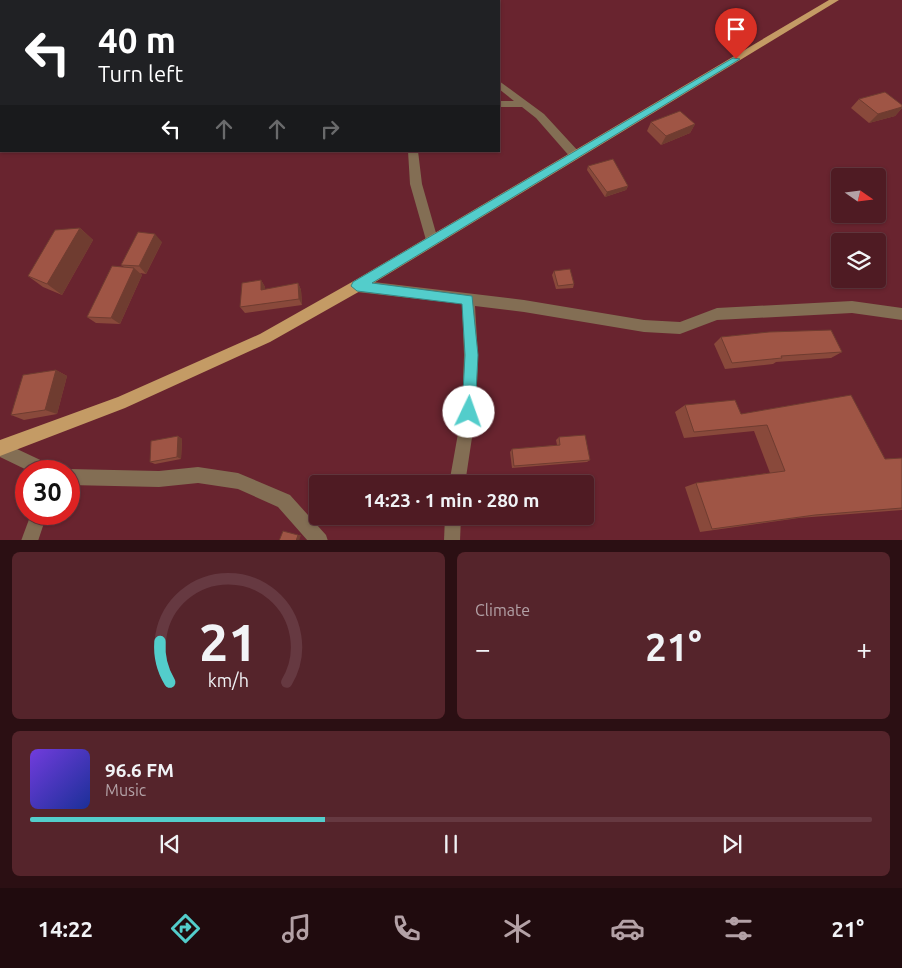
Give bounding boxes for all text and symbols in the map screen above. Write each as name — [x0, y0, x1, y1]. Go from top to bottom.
pin — [715, 8, 757, 59]
icon: arrive — [722, 15, 750, 43]
icon: left — [15, 20, 80, 85]
text: 40 m — [98, 20, 176, 60]
text: Turn left — [98, 61, 183, 86]
icon: left — [157, 115, 185, 143]
icon: ahead — [210, 115, 238, 143]
icon: ahead — [263, 115, 291, 143]
icon: right — [316, 115, 344, 143]
north arrow — [831, 168, 886, 222]
map controls — [831, 168, 886, 288]
button: layers — [831, 233, 886, 288]
position arrow — [442, 385, 494, 437]
speed limit sign: 30 — [15, 460, 80, 525]
text: 14:23 · 1 min · 280 m — [364, 489, 539, 511]
text: Climate — [475, 601, 530, 619]
text: 21 — [199, 613, 258, 671]
text: 21° — [645, 626, 702, 668]
text: − — [475, 633, 491, 664]
text: + — [856, 633, 872, 664]
text: km/h — [208, 670, 249, 690]
text: 96.6 FM — [105, 759, 174, 781]
text: Music — [105, 781, 146, 799]
icon: previous — [156, 830, 184, 858]
icon: pause — [437, 830, 465, 858]
icon: next — [718, 830, 746, 858]
icon: directions — [168, 911, 203, 946]
icon: music — [279, 911, 314, 946]
icon: phone — [389, 911, 424, 946]
icon: climate — [500, 911, 535, 946]
icon: car — [610, 911, 645, 946]
icon: filters — [721, 911, 756, 946]
text: 14:22 — [38, 916, 93, 941]
text: 21° — [832, 916, 864, 941]

